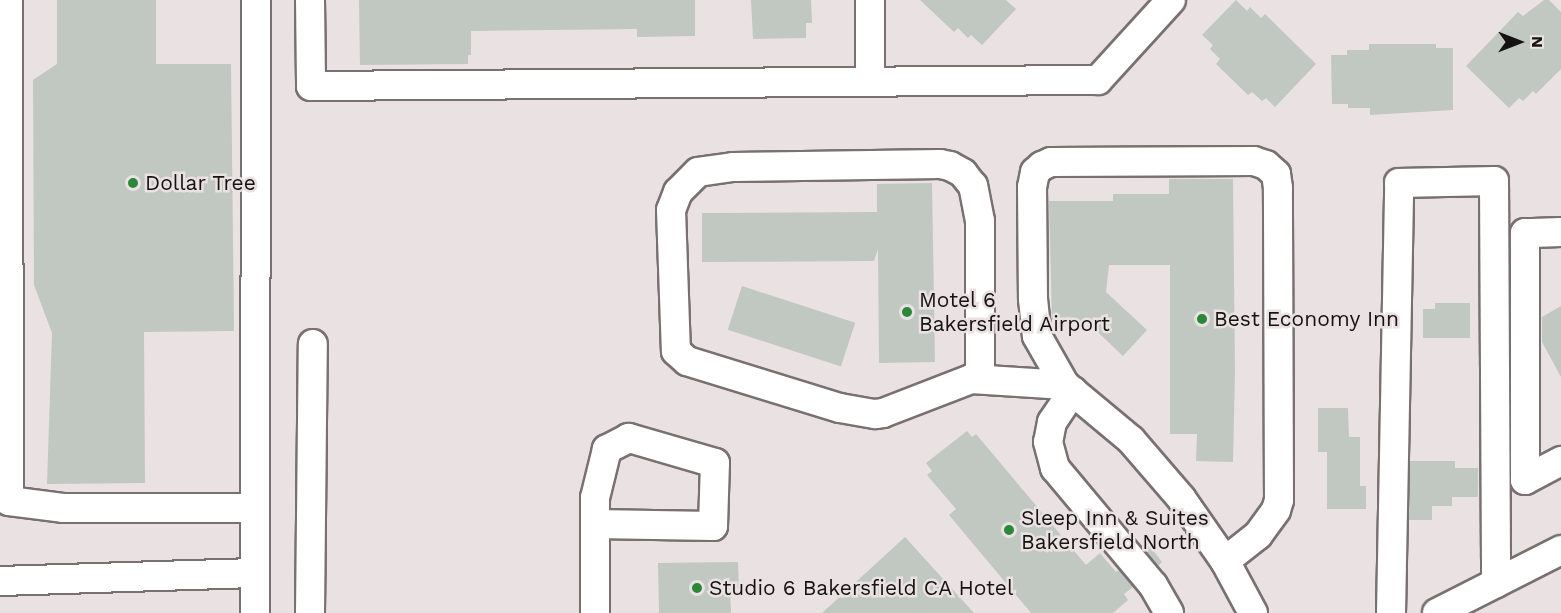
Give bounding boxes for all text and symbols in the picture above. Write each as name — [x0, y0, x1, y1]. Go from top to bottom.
north arrow — [1489, 12, 1549, 72]
text: N — [1528, 36, 1547, 48]
place label: Dollar Tree — [145, 170, 257, 196]
marker: Dollar Tree — [126, 176, 140, 190]
place label: Motel 6 Bakersfield Airport — [919, 287, 1111, 337]
marker: Motel 6 Bakersfield Airport — [900, 305, 914, 319]
place label: Best Economy Inn — [1214, 306, 1400, 332]
marker: Best Economy Inn — [1195, 312, 1209, 326]
place label: Sleep Inn & Suites Bakersfield North — [1021, 505, 1209, 555]
marker: Sleep Inn & Suites Bakersfield North — [1002, 523, 1016, 537]
place label: Studio 6 Bakersfield CA Hotel — [709, 575, 1014, 601]
marker: Studio 6 Bakersfield CA Hotel — [690, 581, 704, 595]

